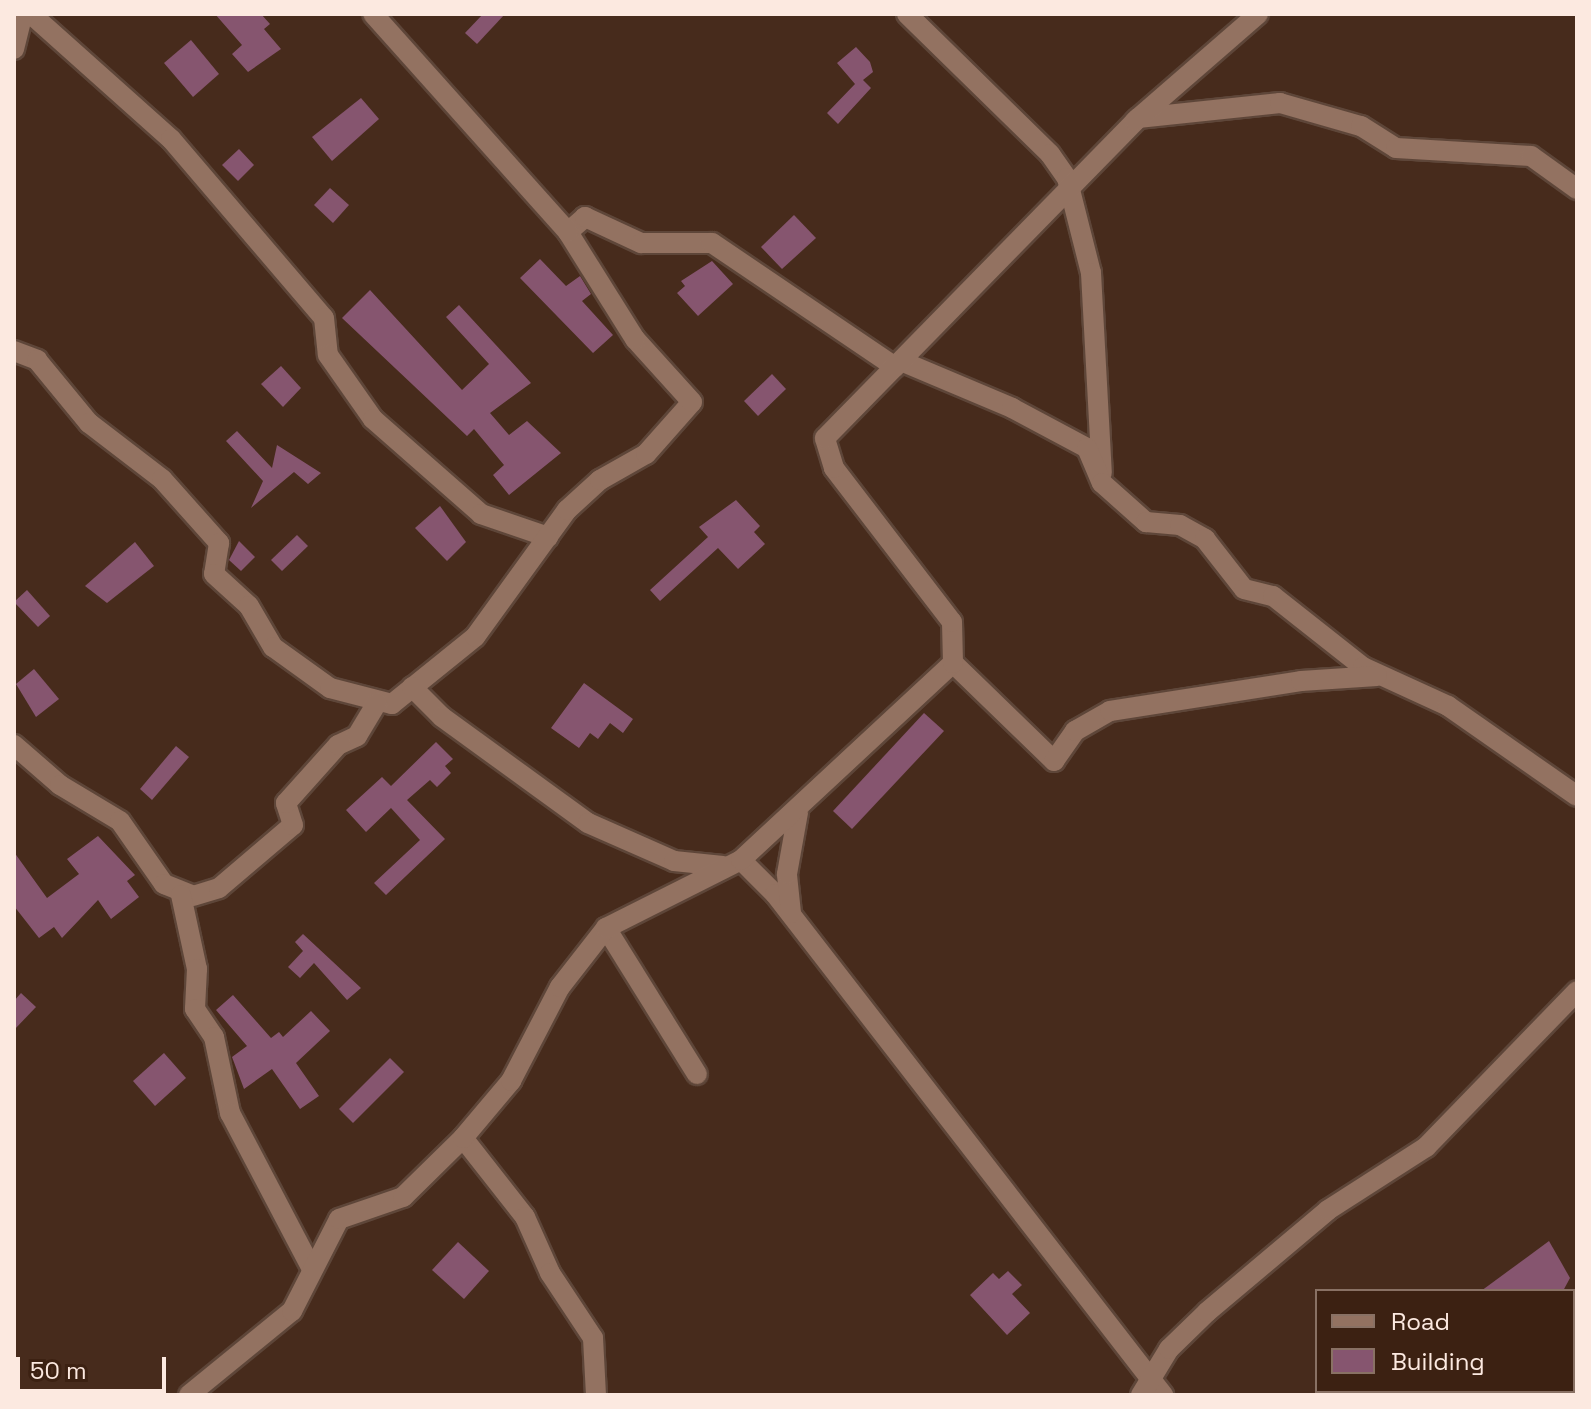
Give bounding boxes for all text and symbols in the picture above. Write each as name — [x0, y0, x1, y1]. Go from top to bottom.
legend — [1315, 1289, 1575, 1393]
text: Road — [1391, 1306, 1450, 1337]
scale bar — [20, 1341, 170, 1391]
text: Building — [1391, 1346, 1485, 1377]
text: 50 m — [30, 1355, 87, 1386]

